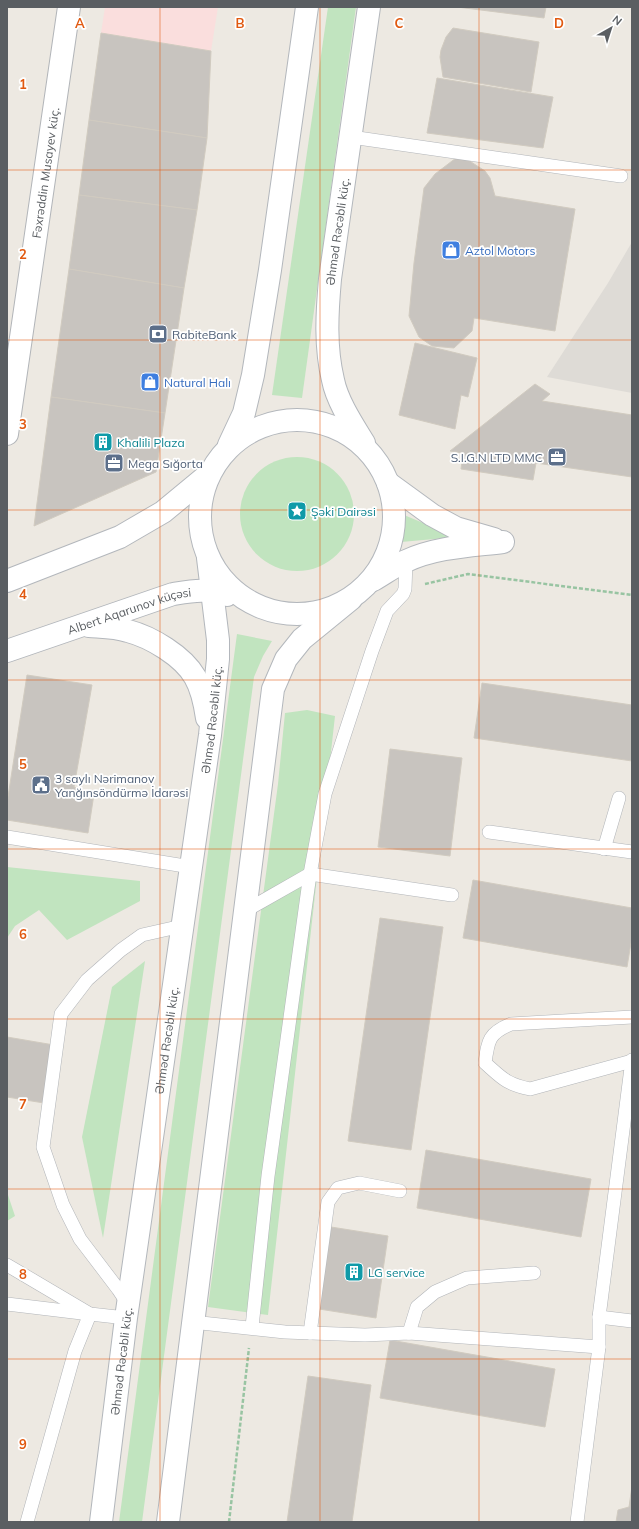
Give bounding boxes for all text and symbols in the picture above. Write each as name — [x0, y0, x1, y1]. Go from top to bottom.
north arrow — [591, 8, 631, 48]
text: N — [610, 12, 625, 28]
text: A — [75, 15, 85, 31]
text: B — [236, 15, 245, 31]
text: C — [395, 15, 404, 31]
text: D — [554, 15, 564, 31]
text: 1 — [19, 76, 27, 92]
street label: Fəxrəddin Musayev küç. — [28, 106, 62, 239]
street label: Əhməd Rəcəbli küç. — [322, 177, 352, 286]
shop icon: Aztol Motors — [440, 239, 462, 261]
place label: Aztol Motors — [465, 243, 535, 258]
text: 2 — [19, 246, 27, 262]
bank icon: RabiteBank — [147, 323, 169, 345]
place label: RabiteBank — [172, 327, 238, 342]
shop icon: Natural Halı — [139, 371, 161, 393]
place label: Natural Halı — [164, 375, 231, 390]
text: 3 — [19, 416, 27, 432]
building icon: Khalili Plaza — [92, 431, 114, 453]
place label: Khalili Plaza — [117, 435, 185, 450]
office icon: S.I.G.N LTD MMC — [546, 446, 568, 468]
place label: S.I.G.N LTD MMC — [451, 450, 543, 465]
office icon: Mega Sığorta — [103, 452, 125, 474]
place label: Mega Sığorta — [128, 456, 203, 471]
place icon: Şəki Dairəsi — [286, 500, 308, 522]
place label: Şəki Dairəsi — [311, 504, 376, 519]
street label: Albert Aqarunov küçəsi — [65, 584, 192, 637]
text: 4 — [19, 586, 27, 602]
street label: Əhməd Rəcəbli küç. — [197, 665, 225, 774]
text: 5 — [19, 756, 27, 772]
place label: 3 saylı Nərimanov Yanğınsöndürmə İdarəsi — [54, 771, 189, 800]
public building icon: 3 saylı Nərimanov Yanğınsöndürmə İdarəsi — [30, 774, 52, 796]
text: 6 — [19, 926, 27, 942]
street label: Əhməd Rəcəbli küç. — [151, 986, 181, 1095]
text: 7 — [19, 1096, 27, 1112]
building icon: LG service — [343, 1261, 365, 1283]
place label: LG service — [368, 1265, 425, 1280]
text: 8 — [19, 1266, 27, 1282]
street label: Əhməd Rəcəbli küç. — [107, 1306, 135, 1416]
text: 9 — [19, 1436, 27, 1452]

